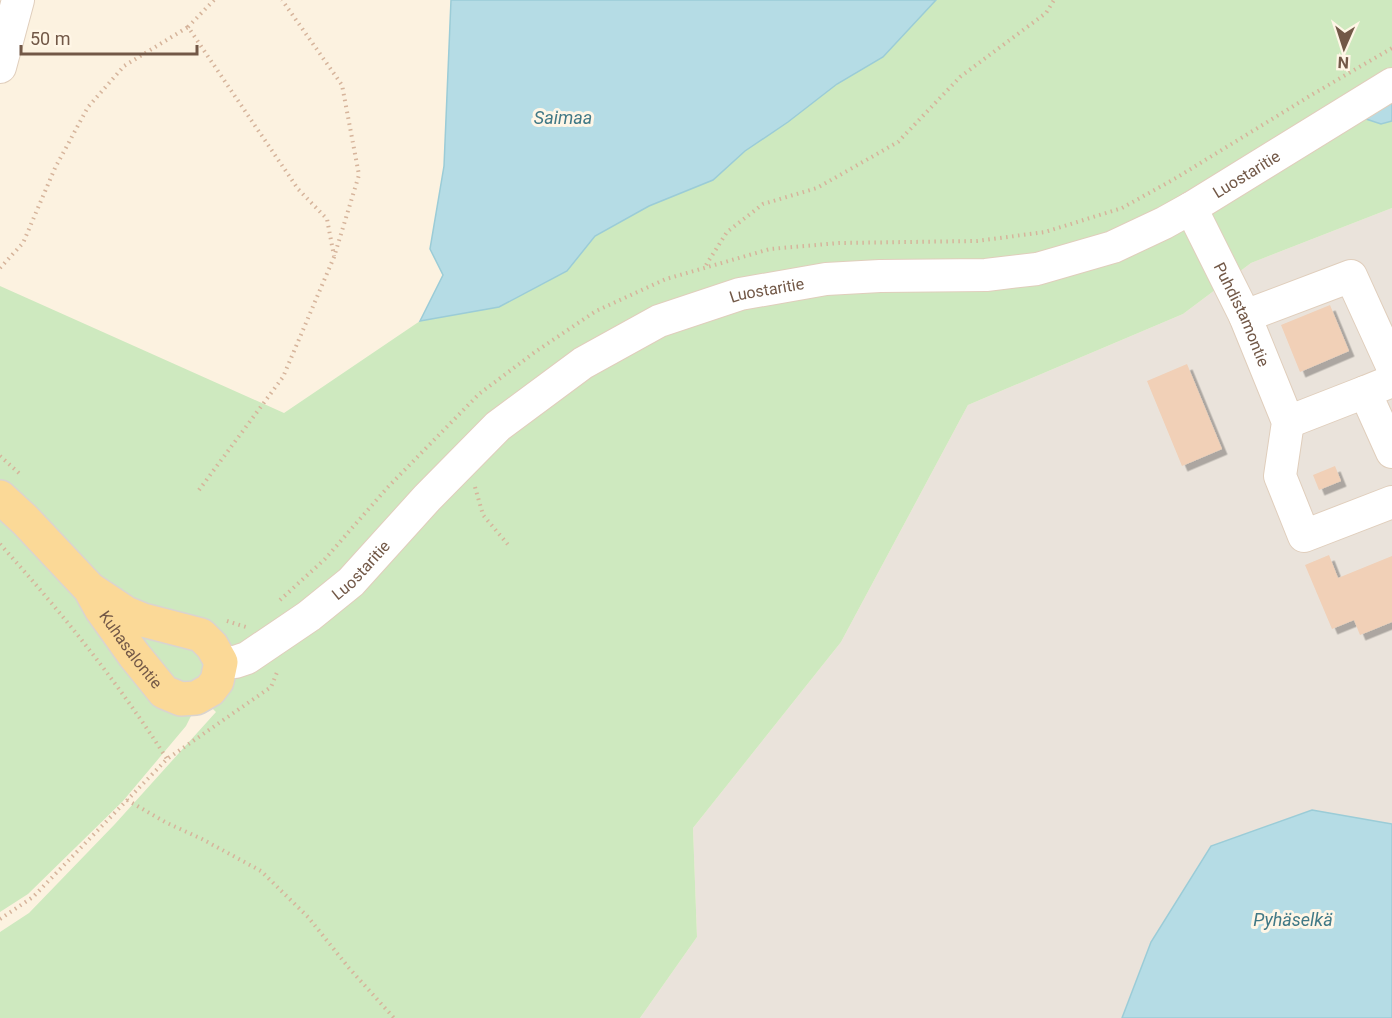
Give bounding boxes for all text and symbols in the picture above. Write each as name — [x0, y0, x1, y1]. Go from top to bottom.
scale bar — [21, 18, 196, 56]
north arrow — [1314, 18, 1374, 78]
text: 50 m — [30, 28, 70, 49]
text: N — [1337, 53, 1349, 72]
water label: Saimaa — [534, 107, 592, 128]
street label: Luostaritie — [1209, 146, 1284, 202]
street label: Puhdistamontie — [1210, 259, 1273, 369]
street label: Luostaritie — [727, 274, 805, 307]
street label: Luostaritie — [328, 537, 394, 604]
street label: Kuhasalontie — [95, 607, 166, 692]
water label: Pyhäselkä — [1253, 909, 1333, 930]

